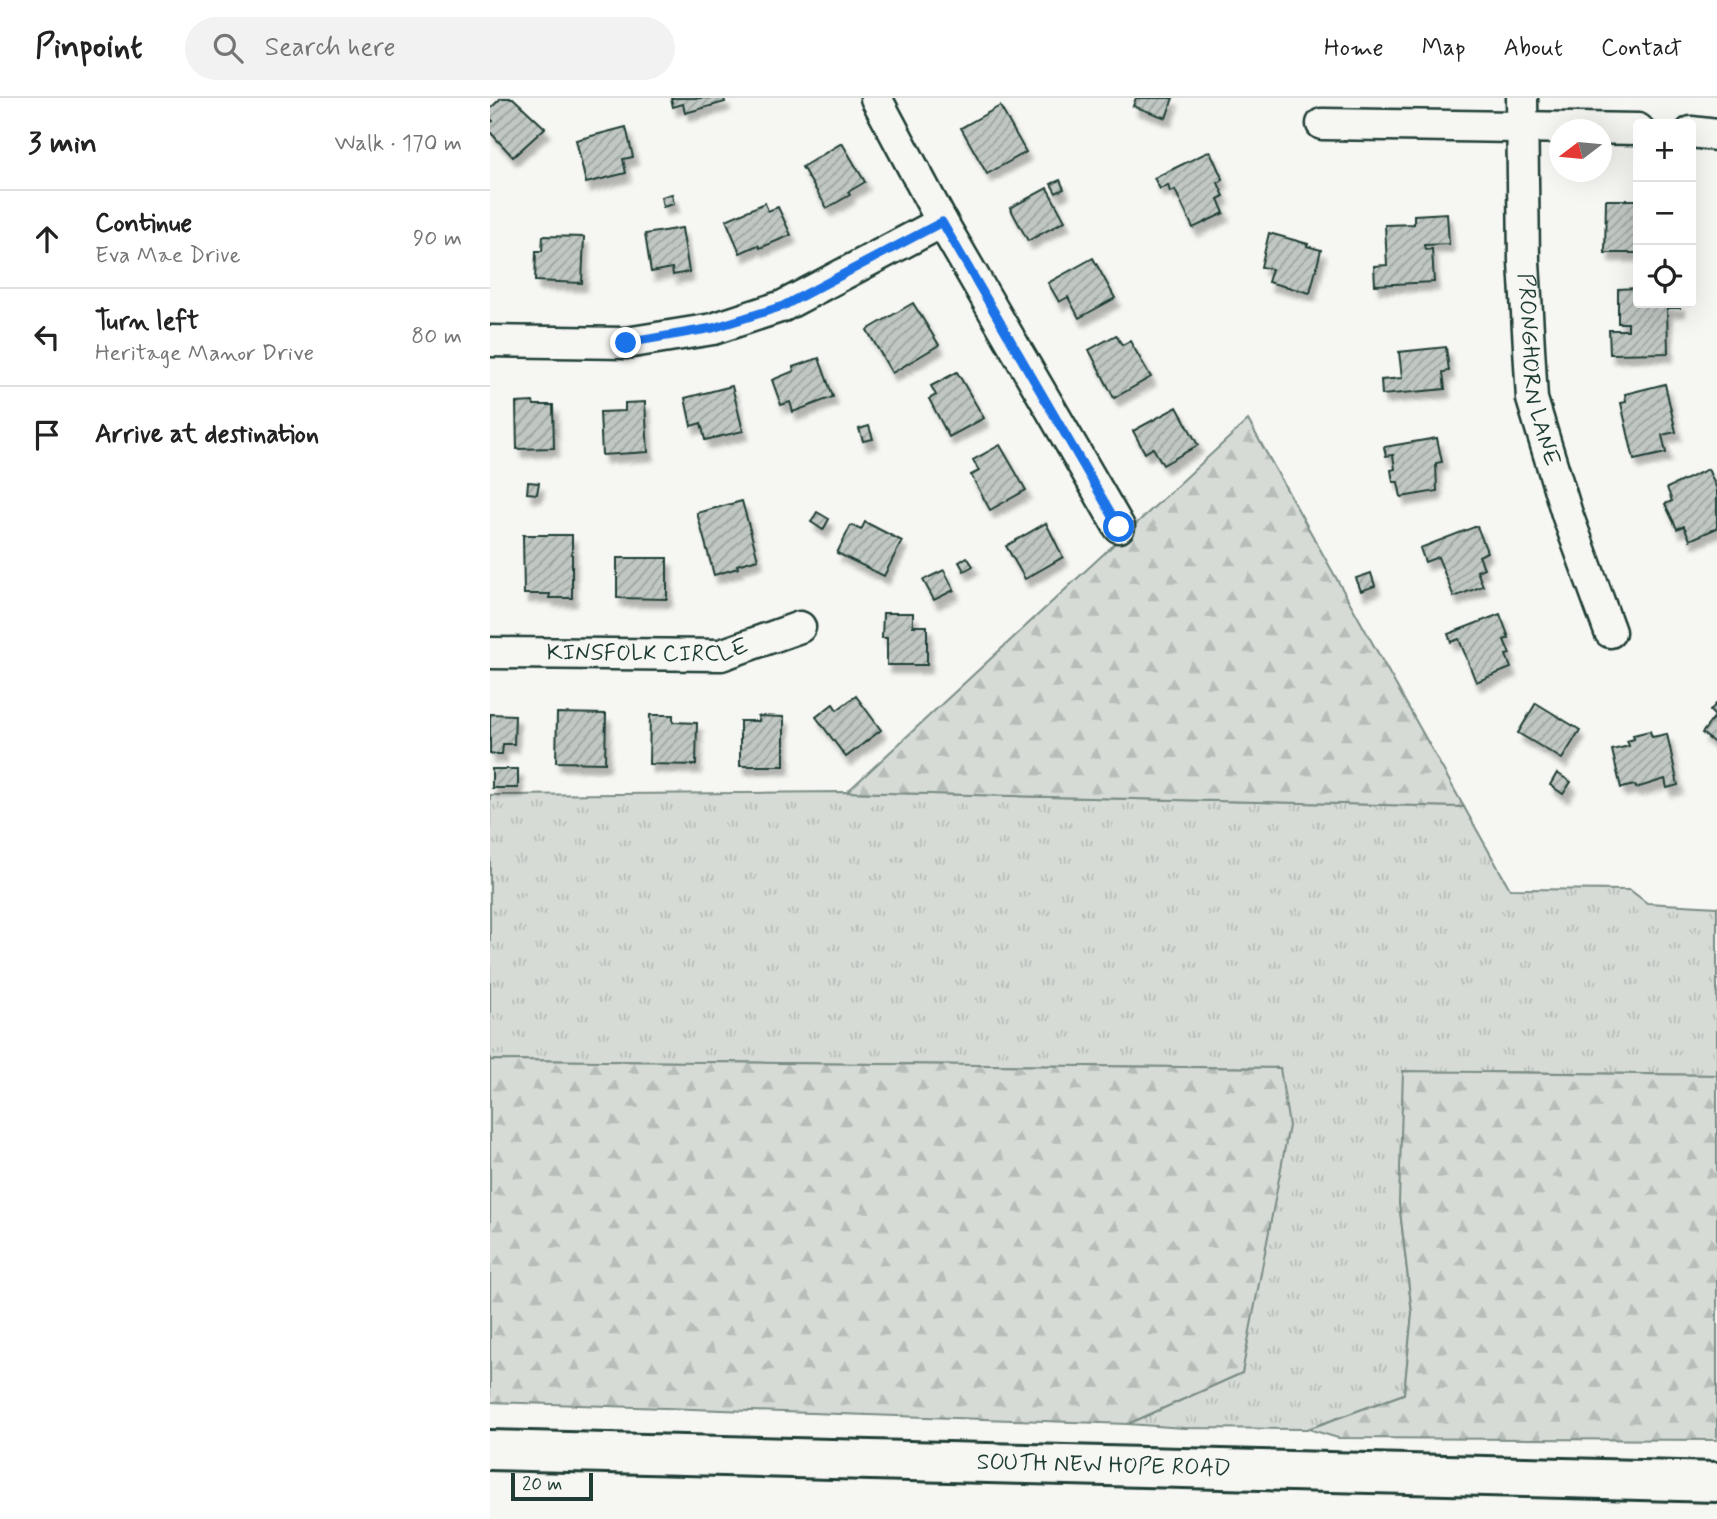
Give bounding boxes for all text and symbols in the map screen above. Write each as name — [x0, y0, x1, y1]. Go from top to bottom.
search box — [185, 17, 675, 80]
text: Pinpoint — [35, 26, 143, 70]
icon: search — [209, 29, 247, 67]
text: Search here — [265, 31, 396, 65]
text: Home — [1324, 33, 1384, 64]
text: Map — [1422, 33, 1466, 64]
text: About — [1504, 33, 1563, 64]
text: Contact — [1601, 33, 1682, 64]
north arrow — [1549, 119, 1612, 182]
map controls — [1633, 119, 1696, 308]
button: + — [1633, 119, 1696, 182]
text: 3 min — [28, 124, 97, 163]
text: Walk · 170 m — [334, 129, 462, 159]
button: − — [1633, 182, 1696, 245]
text: Continue — [95, 207, 192, 241]
icon: ahead — [28, 220, 66, 258]
text: 90 m — [413, 224, 462, 254]
text: Eva Mae Drive — [95, 241, 241, 271]
button: locate — [1633, 245, 1696, 308]
street label: PRONGHORN LANE — [1510, 272, 1567, 470]
text: Turn left — [95, 305, 199, 339]
icon: left — [28, 318, 66, 356]
text: 80 m — [411, 322, 462, 352]
route end — [610, 327, 641, 358]
text: Heritage Manor Drive — [95, 339, 314, 369]
icon: arrive — [28, 416, 66, 454]
text: Arrive at destination — [95, 418, 319, 452]
route start — [1103, 511, 1134, 542]
street label: KINSFOLK CIRCLE — [547, 631, 753, 670]
street label: SOUTH NEW HOPE ROAD — [976, 1448, 1231, 1484]
scale bar — [511, 1470, 593, 1502]
text: 20 m — [522, 1472, 562, 1497]

